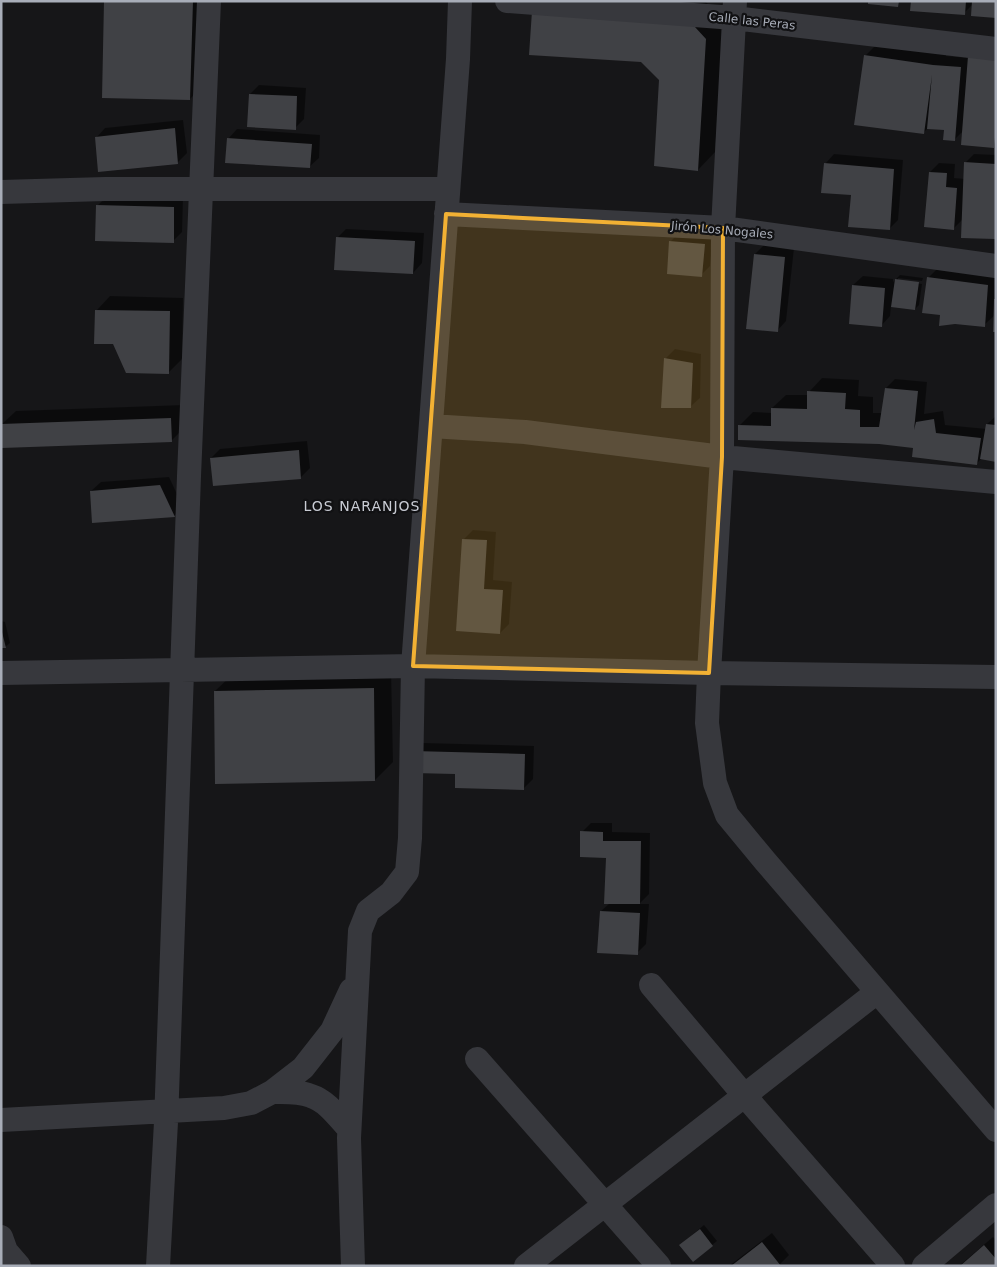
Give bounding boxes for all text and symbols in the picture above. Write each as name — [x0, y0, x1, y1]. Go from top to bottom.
street label: Calle las Peras — [708, 9, 796, 33]
street label: Jirón Los Nogales — [669, 218, 774, 241]
district label: LOS NARANJOS — [304, 498, 420, 514]

